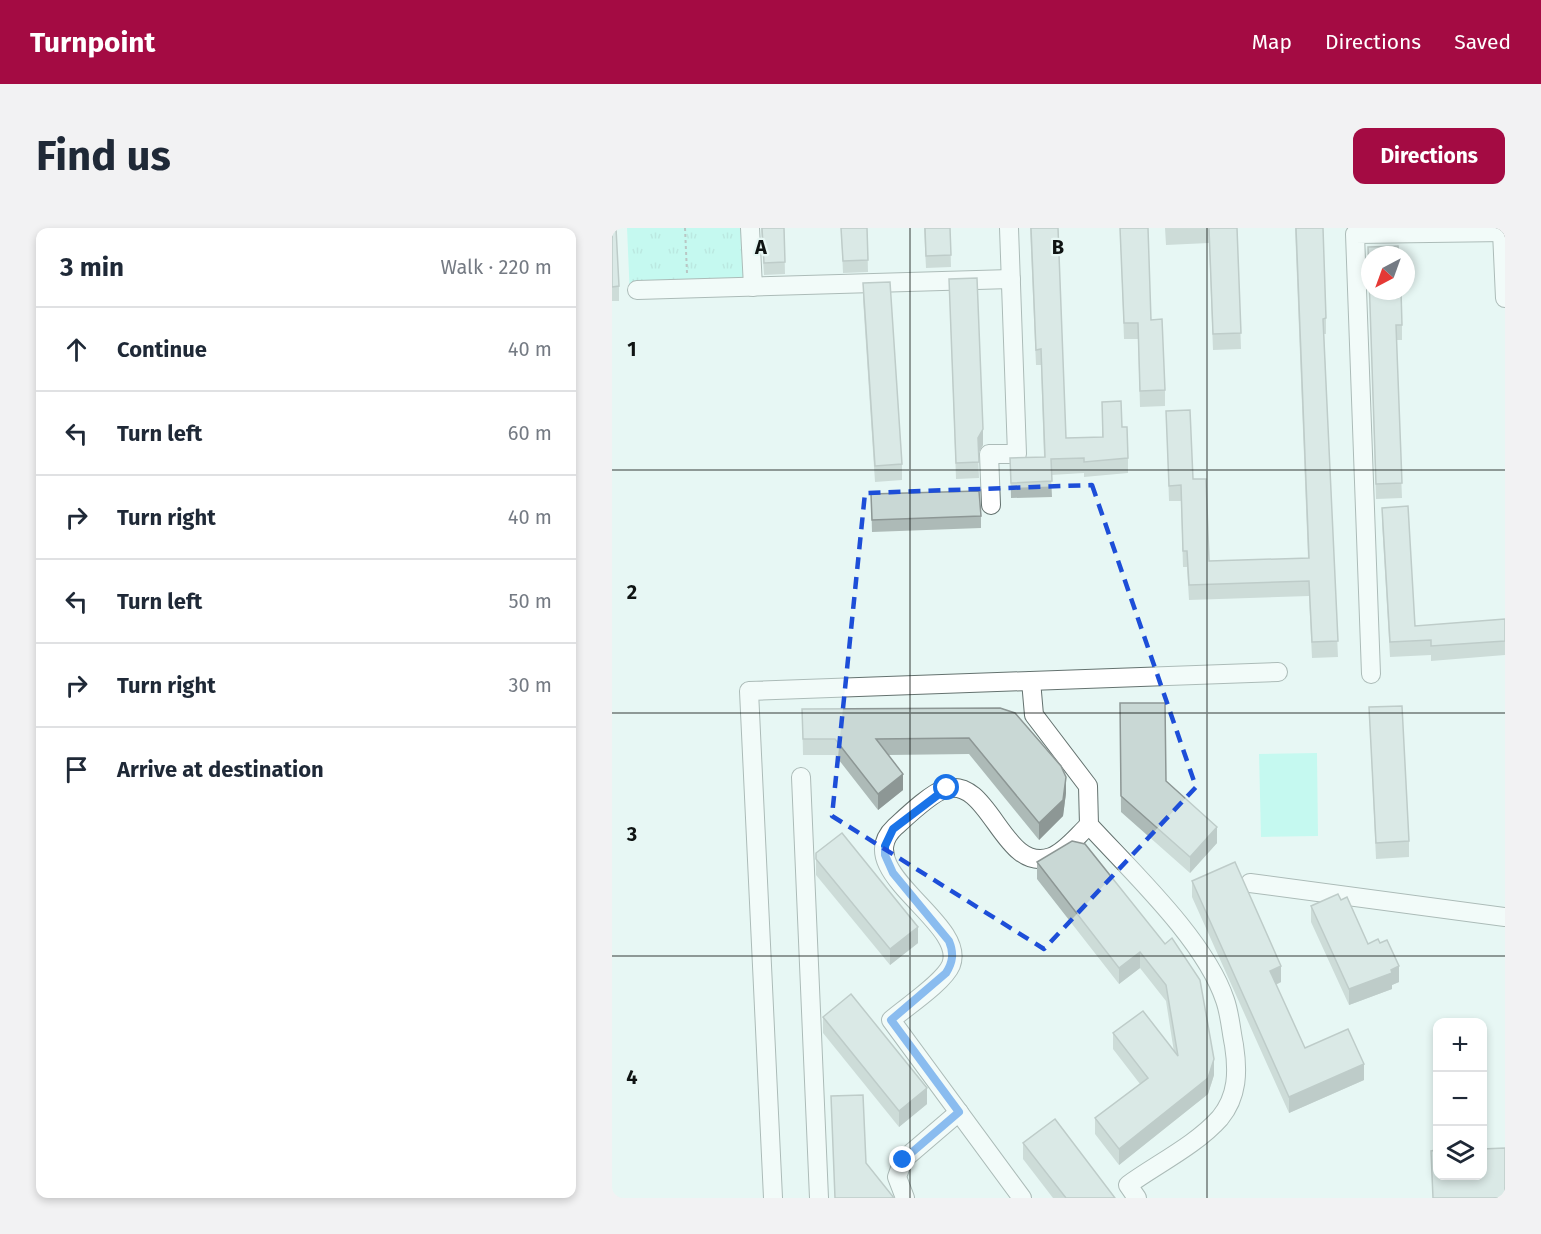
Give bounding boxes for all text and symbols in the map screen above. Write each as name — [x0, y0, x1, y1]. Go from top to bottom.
text: Turnpoint — [30, 26, 155, 59]
text: Map — [1252, 29, 1292, 55]
text: Directions — [1325, 29, 1421, 55]
text: Saved — [1454, 29, 1511, 55]
button: Directions — [1353, 128, 1505, 184]
text: Find us — [36, 131, 171, 181]
text: A — [754, 235, 768, 259]
text: B — [1052, 235, 1064, 259]
north arrow — [1361, 246, 1415, 300]
text: 3 min — [60, 252, 124, 283]
text: Walk · 220 m — [441, 255, 552, 279]
icon: ahead — [60, 333, 93, 366]
text: Continue — [117, 336, 207, 363]
text: 40 m — [508, 337, 552, 361]
text: 1 — [627, 337, 637, 361]
icon: left — [60, 417, 93, 450]
text: Turn left — [117, 420, 202, 447]
text: 60 m — [508, 421, 552, 445]
icon: right — [60, 501, 93, 534]
text: Turn right — [117, 504, 216, 531]
text: 40 m — [508, 505, 552, 529]
text: 2 — [627, 580, 637, 604]
icon: left — [60, 585, 93, 618]
text: Turn left — [117, 588, 202, 615]
text: 50 m — [508, 589, 552, 613]
icon: right — [60, 669, 93, 702]
text: Turn right — [117, 672, 216, 699]
text: 30 m — [508, 673, 552, 697]
icon: arrive — [60, 753, 93, 786]
text: Arrive at destination — [117, 756, 324, 783]
route start — [933, 774, 959, 800]
text: 3 — [626, 822, 637, 846]
map controls — [1433, 1018, 1487, 1180]
button: + — [1433, 1018, 1487, 1072]
text: 4 — [626, 1065, 638, 1089]
button: − — [1433, 1072, 1487, 1126]
button: layers — [1433, 1126, 1487, 1180]
route end — [889, 1146, 915, 1172]

